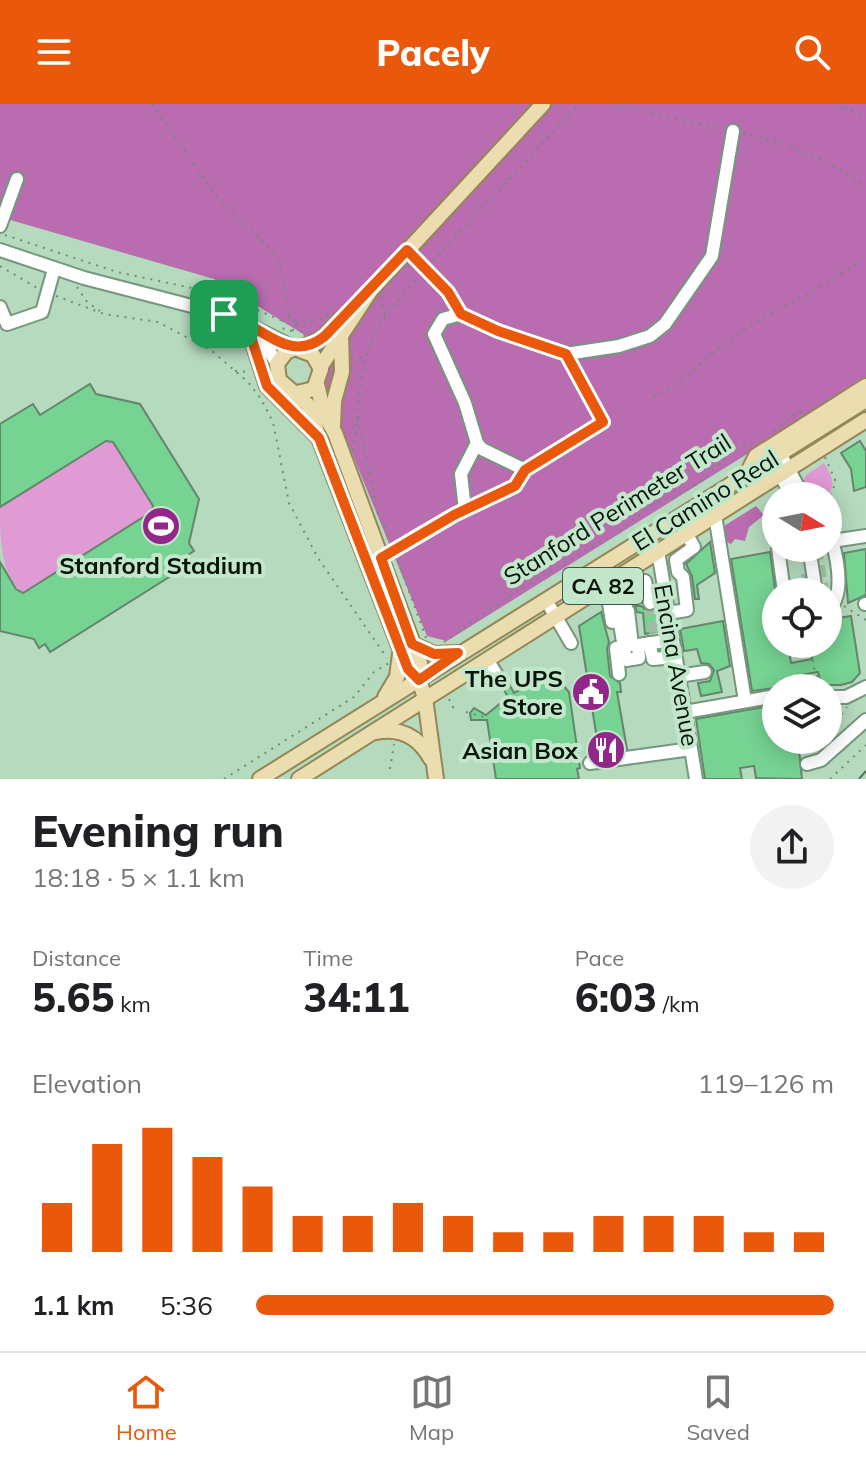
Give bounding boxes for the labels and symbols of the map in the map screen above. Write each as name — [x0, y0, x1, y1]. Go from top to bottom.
pin — [190, 280, 258, 348]
street label: Stanford Perimeter Trail — [498, 427, 736, 591]
street label: El Camino Real — [626, 443, 784, 557]
north arrow — [762, 482, 842, 562]
sports icon: Stanford Stadium — [140, 505, 182, 547]
place label: Stanford Stadium — [59, 550, 263, 580]
road number: CA 82 — [563, 568, 643, 604]
street label: Encina Avenue — [648, 582, 706, 748]
place label: The UPS Store — [465, 663, 563, 721]
public building icon: The UPS Store — [570, 671, 612, 713]
restaurant icon: Asian Box — [585, 729, 627, 771]
place label: Asian Box — [462, 735, 579, 765]

